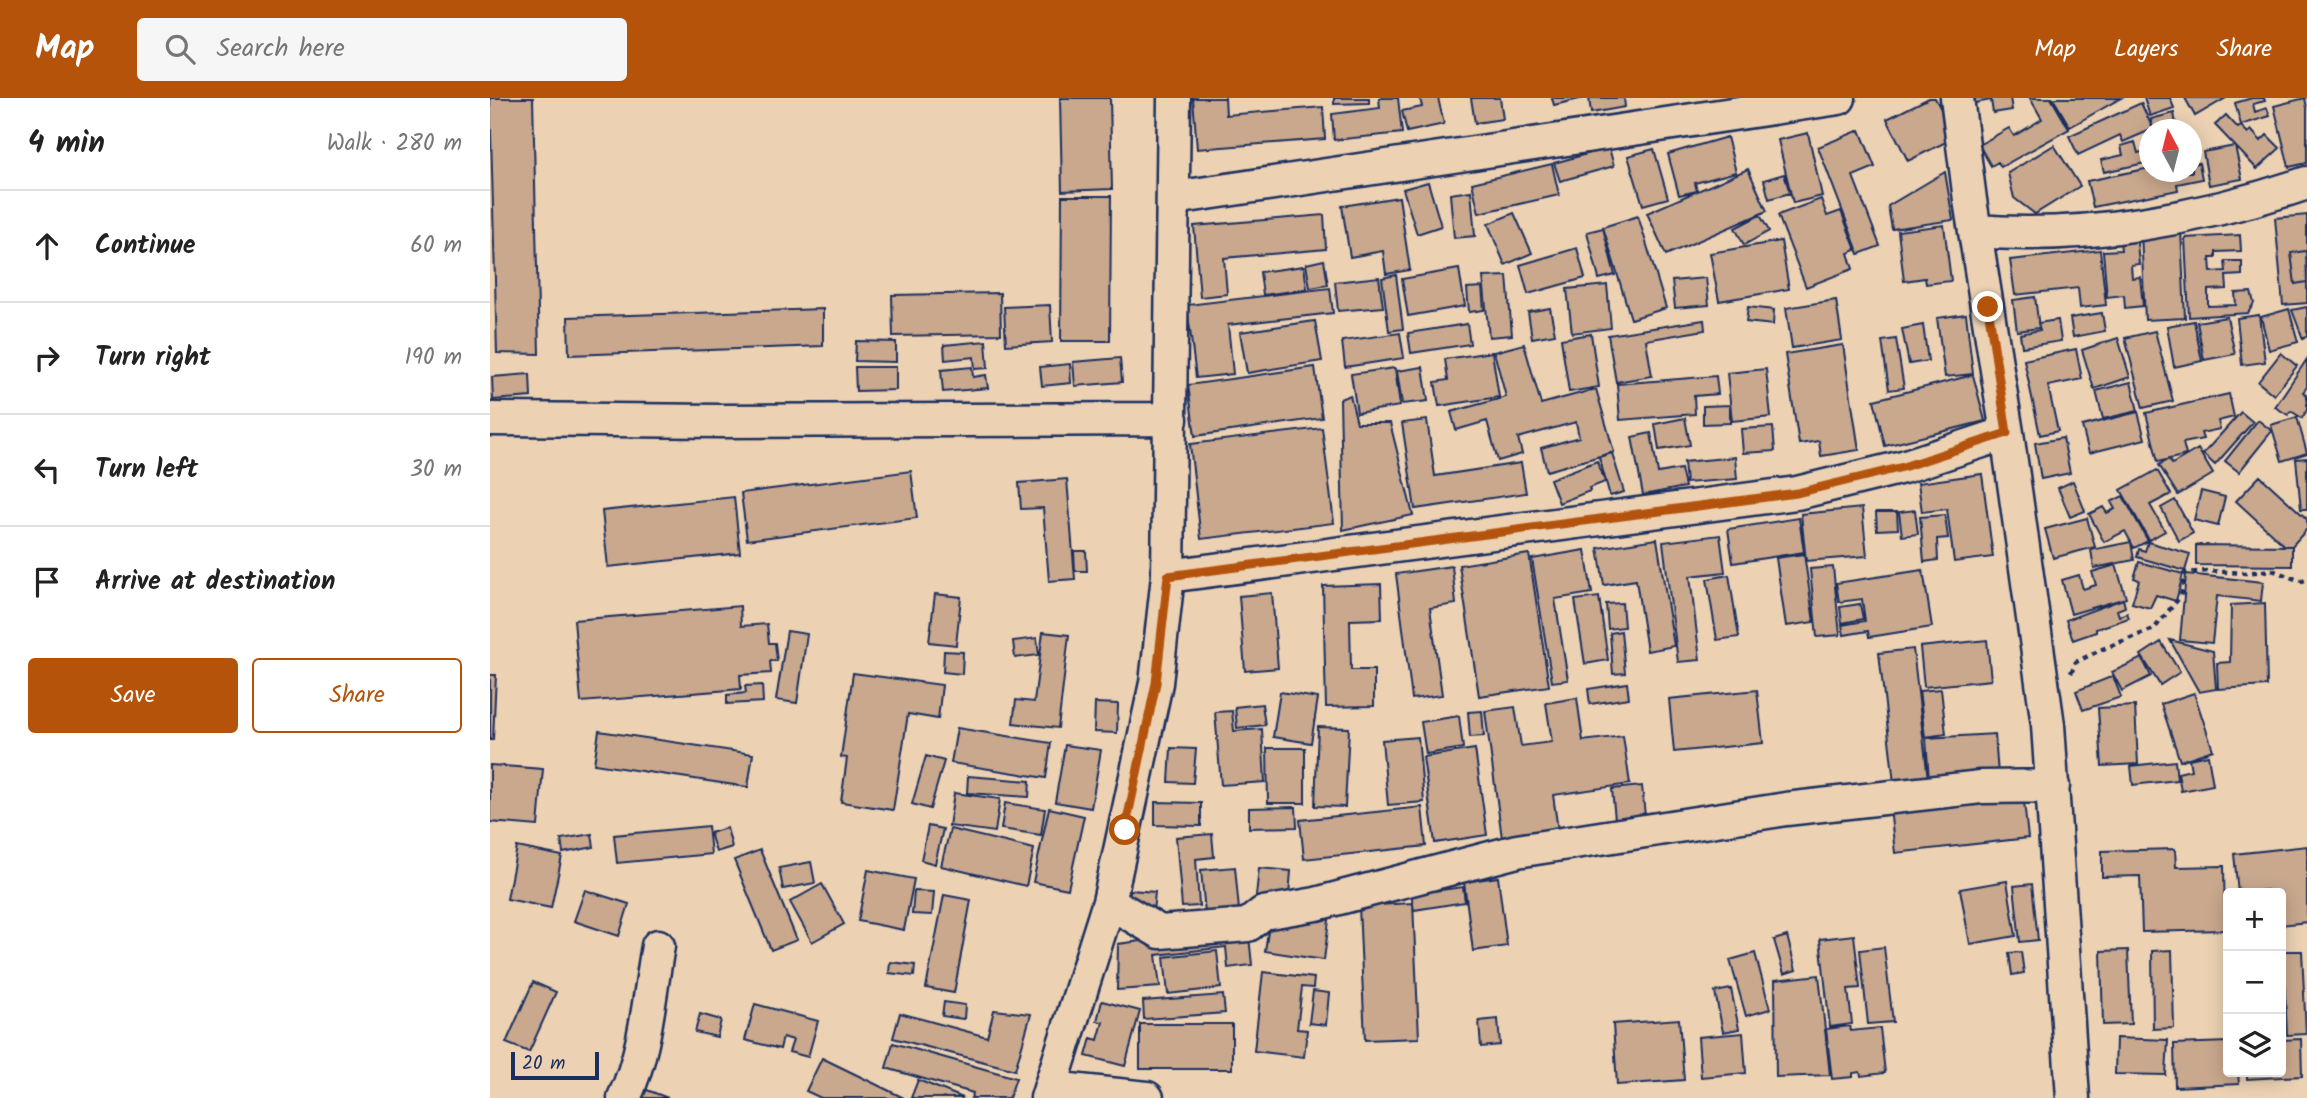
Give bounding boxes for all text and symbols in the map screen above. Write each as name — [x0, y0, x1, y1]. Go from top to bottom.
search box — [137, 18, 627, 81]
text: Map — [35, 23, 95, 76]
text: Search here — [217, 28, 345, 70]
icon: search — [161, 30, 199, 68]
text: Map — [2034, 30, 2076, 69]
text: Layers — [2114, 30, 2178, 69]
text: Share — [2216, 30, 2272, 69]
north arrow — [2139, 119, 2202, 182]
text: 4 min — [28, 120, 105, 168]
text: Walk · 280 m — [327, 126, 462, 162]
text: Continue — [95, 225, 196, 267]
icon: ahead — [28, 227, 66, 265]
text: 60 m — [410, 228, 462, 264]
route end — [1972, 291, 2003, 322]
text: Turn right — [95, 337, 211, 379]
icon: right — [28, 339, 66, 377]
text: 190 m — [405, 340, 462, 376]
text: Turn left — [95, 449, 198, 491]
icon: left — [28, 451, 66, 489]
text: 30 m — [410, 452, 462, 488]
text: Arrive at destination — [95, 561, 335, 603]
icon: arrive — [28, 563, 66, 601]
button: Save — [28, 658, 238, 733]
button: Share — [252, 658, 462, 733]
route start — [1109, 814, 1140, 845]
map controls — [2223, 888, 2286, 1077]
button: + — [2223, 888, 2286, 951]
button: − — [2223, 951, 2286, 1014]
button: layers — [2223, 1014, 2286, 1077]
scale bar — [511, 1049, 598, 1081]
text: 20 m — [522, 1049, 565, 1079]

